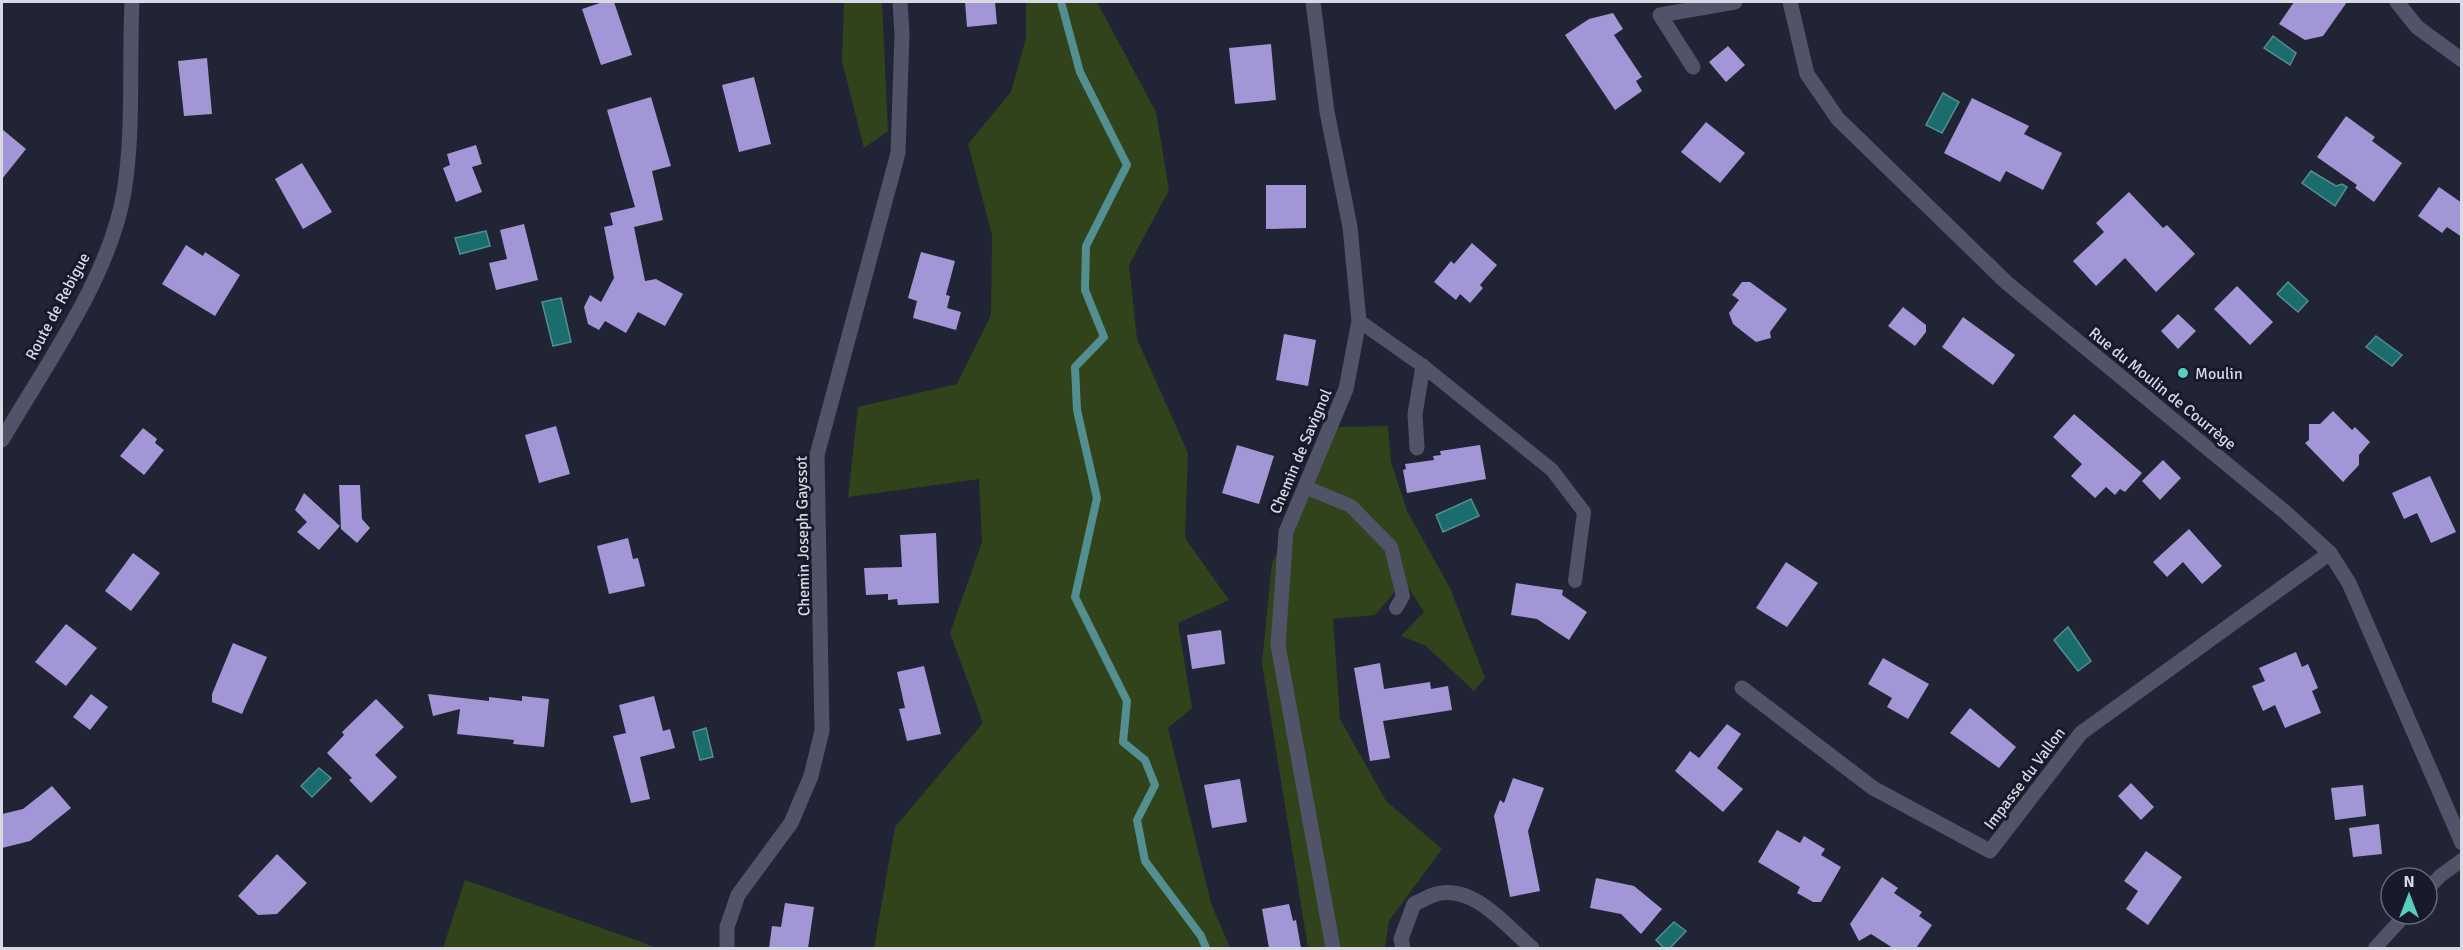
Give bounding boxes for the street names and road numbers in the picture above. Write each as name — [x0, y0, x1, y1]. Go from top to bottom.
street label: Route de Rebigue — [21, 249, 95, 364]
street label: Rue du Moulin de Courrège — [2085, 323, 2240, 454]
street label: Chemin de Savignol — [1266, 385, 1336, 517]
street label: Chemin Joseph Gayssot — [792, 455, 814, 616]
street label: Impasse du Vallon — [1980, 723, 2070, 834]

